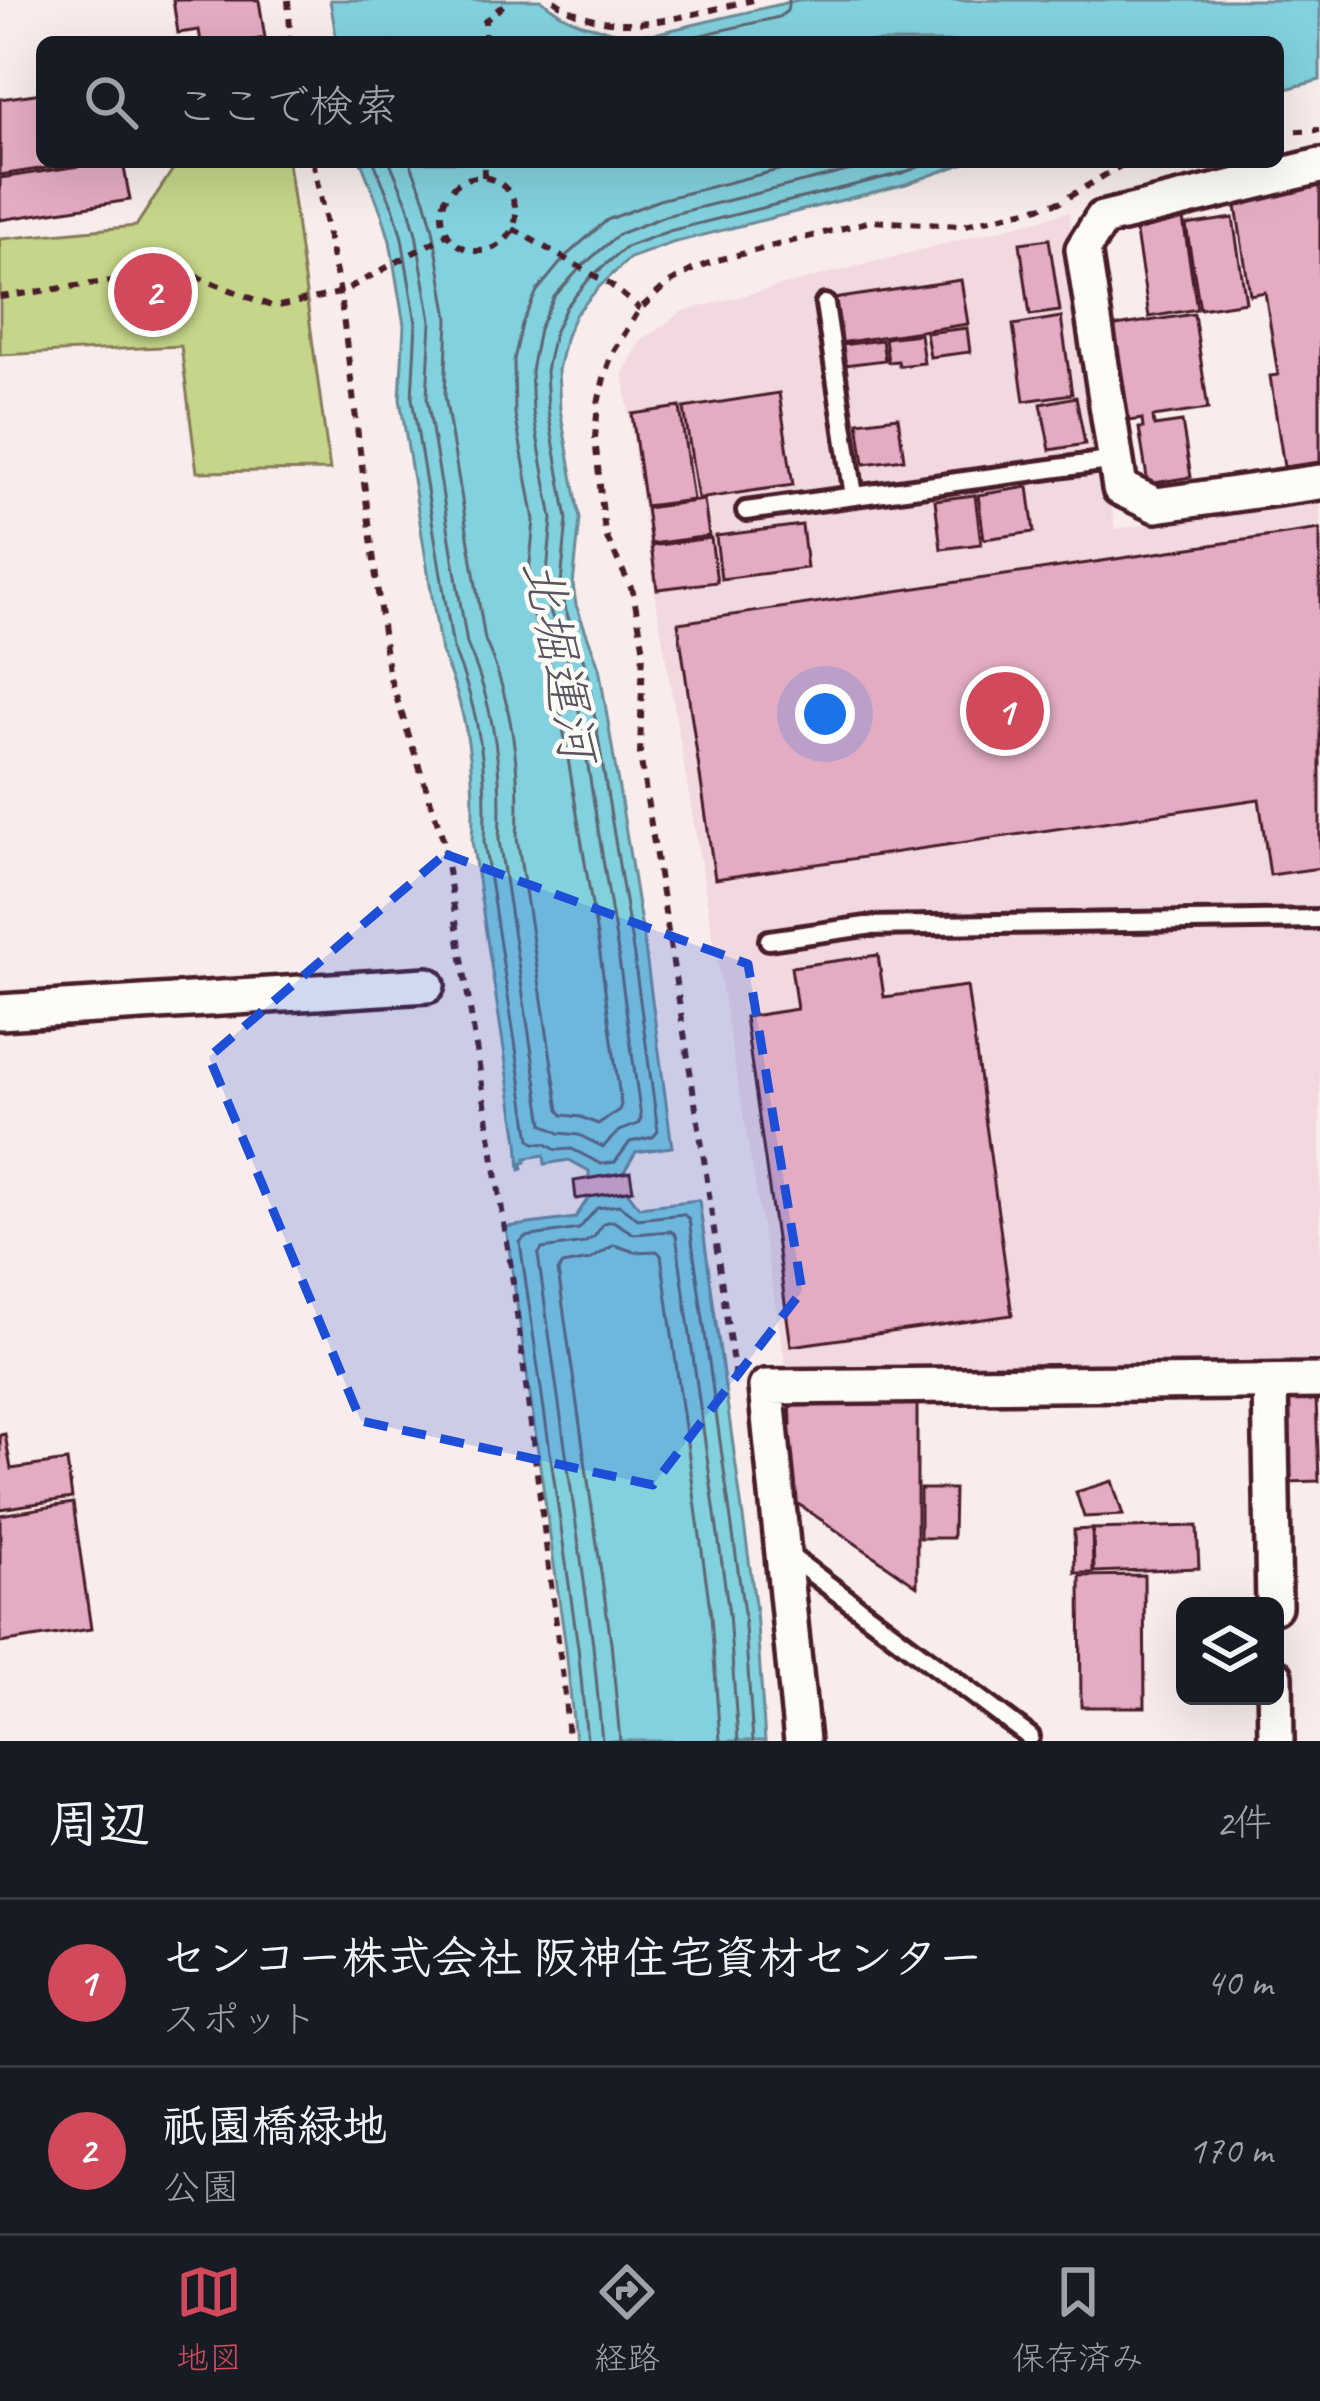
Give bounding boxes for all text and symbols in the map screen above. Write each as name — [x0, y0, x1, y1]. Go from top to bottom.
search box — [36, 36, 1284, 168]
icon: search — [78, 69, 144, 135]
text: ここで検索 — [174, 78, 399, 135]
pin: 2 — [114, 247, 192, 337]
water label: 北堀運河 — [509, 554, 612, 773]
pin: 1 — [966, 666, 1044, 756]
your location — [795, 684, 855, 744]
map controls — [1176, 1597, 1284, 1705]
button: layers — [1176, 1597, 1284, 1705]
text: 周辺 — [48, 1792, 150, 1856]
text: 2件 — [1215, 1799, 1272, 1848]
text: センコー株式会社 阪神住宅資材センター — [162, 1930, 983, 1987]
text: 1 — [78, 1958, 96, 2007]
text: 40 m — [1206, 1958, 1272, 2007]
text: スポット — [162, 1995, 318, 2044]
text: 祇園橋緑地 — [162, 2098, 387, 2155]
text: 2 — [78, 2126, 96, 2175]
text: 170 m — [1188, 2126, 1272, 2175]
text: 公園 — [162, 2163, 240, 2212]
tab: 地図 — [176, 2259, 242, 2379]
tab: 経路 — [594, 2259, 660, 2379]
tab: 保存済み — [1012, 2259, 1144, 2379]

